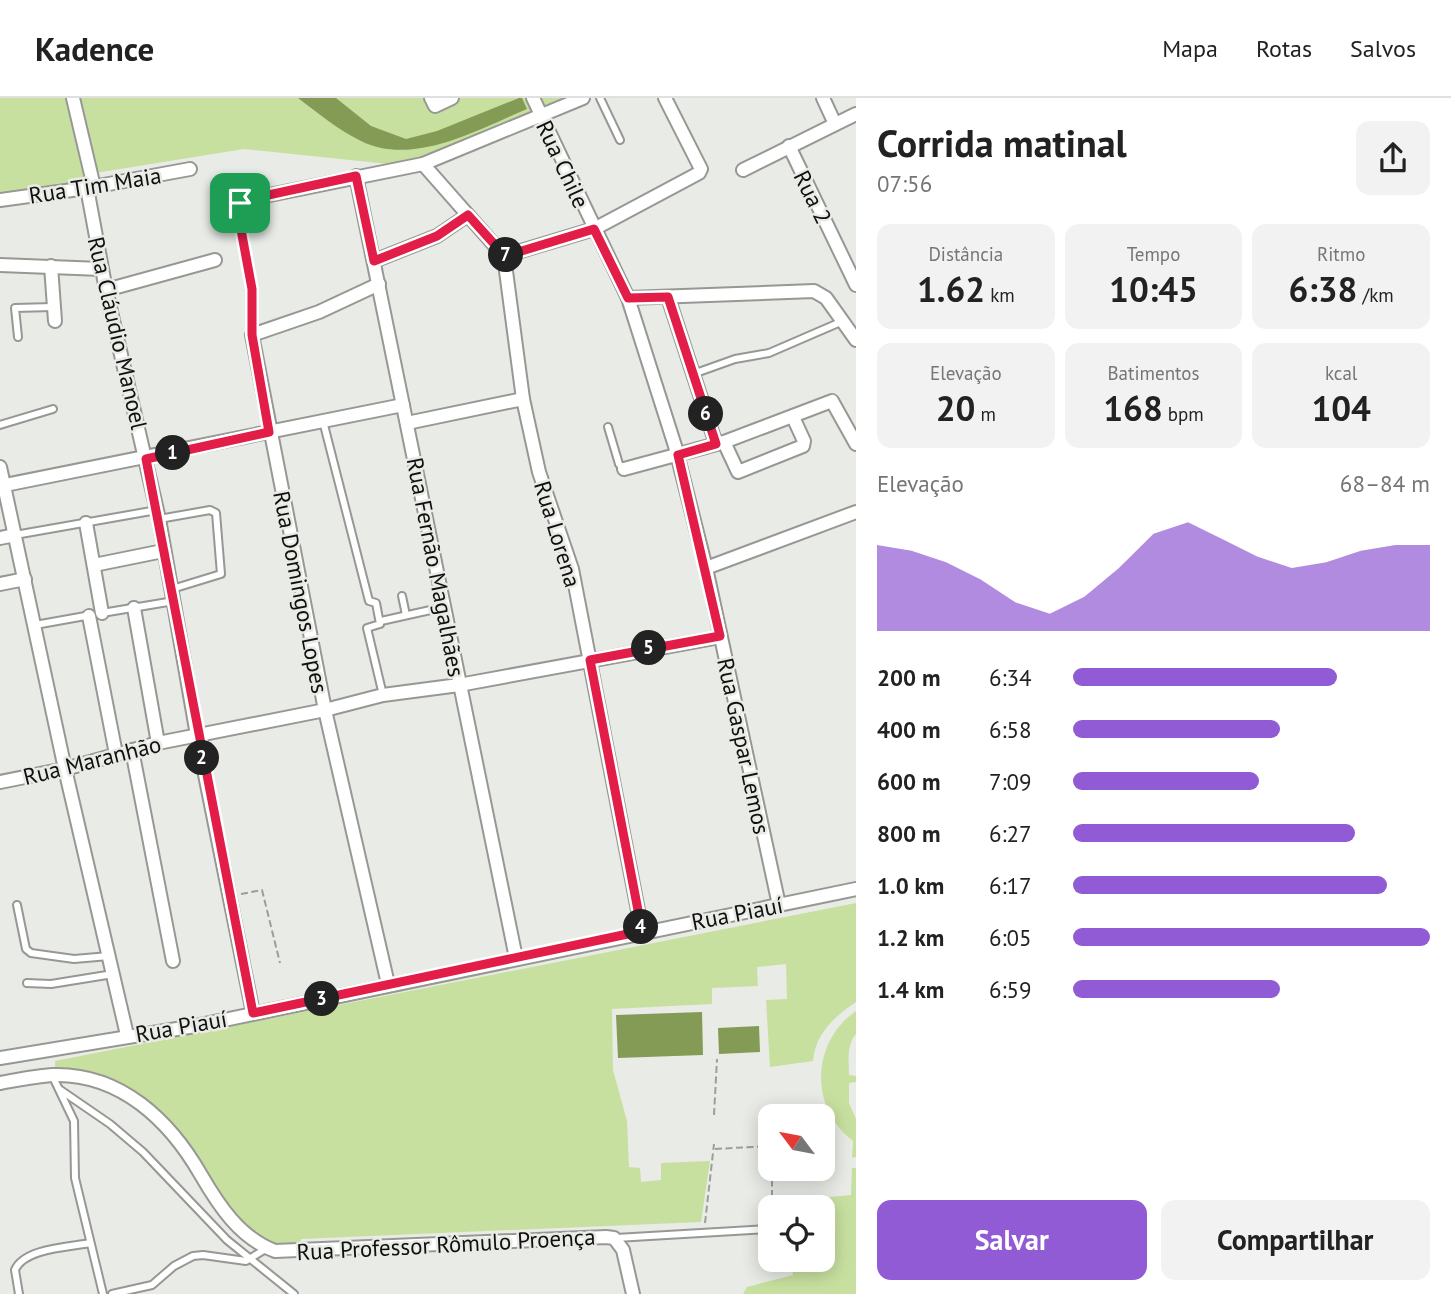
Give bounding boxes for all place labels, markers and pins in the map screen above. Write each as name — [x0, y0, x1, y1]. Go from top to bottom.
pin — [210, 173, 270, 233]
pin: 7 — [489, 238, 524, 272]
pin: 6 — [688, 396, 724, 432]
pin: 1 — [156, 436, 190, 470]
pin: 5 — [632, 630, 666, 666]
pin: 2 — [184, 740, 220, 776]
pin: 4 — [624, 910, 658, 944]
pin: 3 — [304, 982, 340, 1016]

